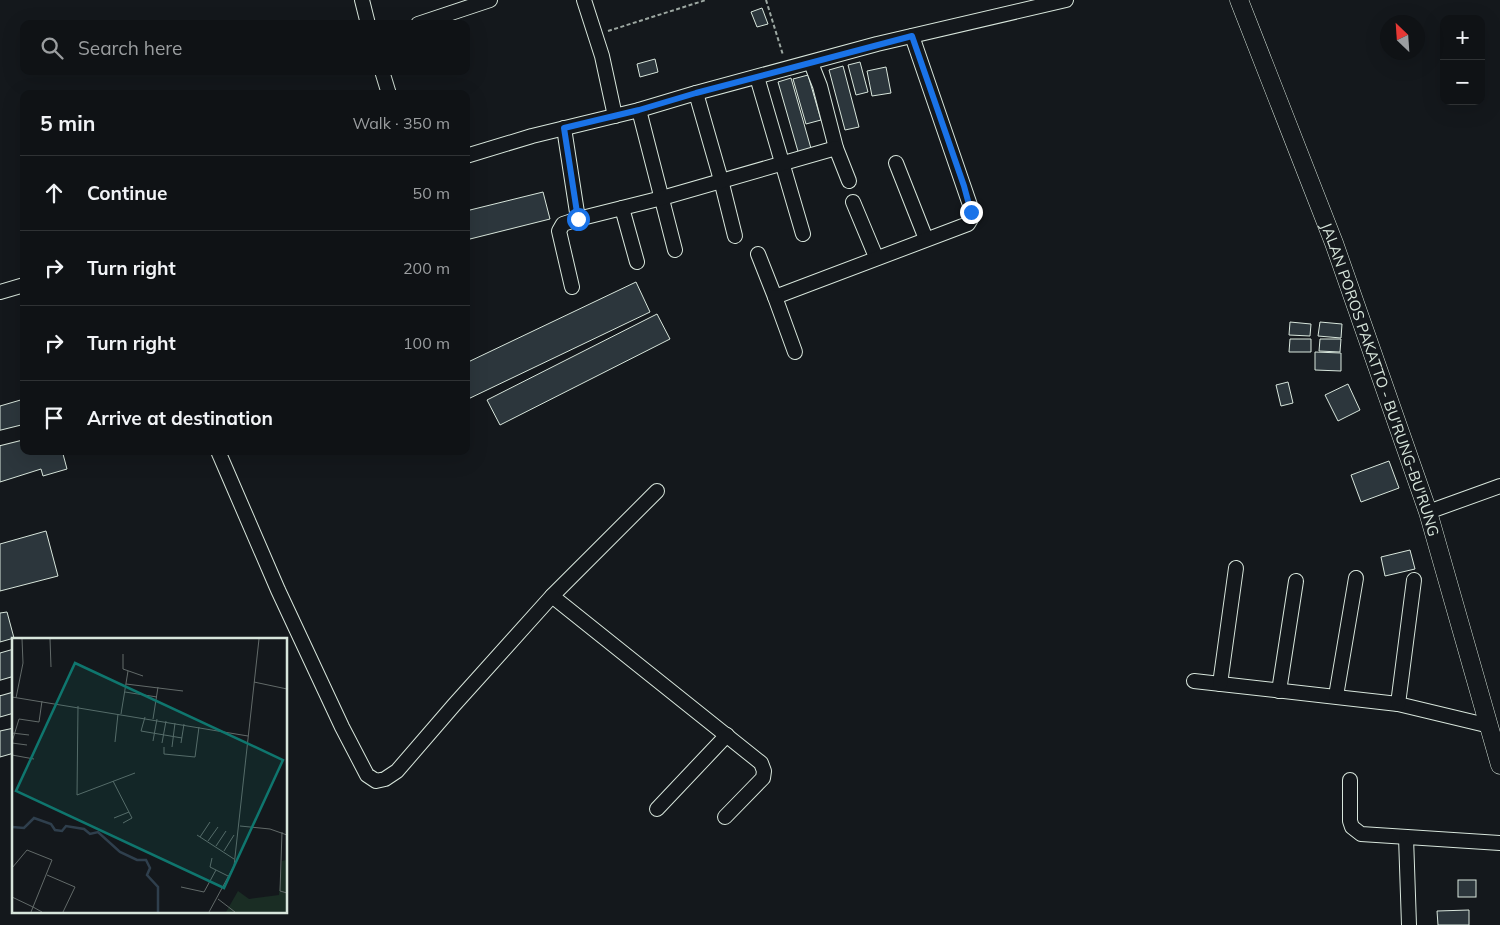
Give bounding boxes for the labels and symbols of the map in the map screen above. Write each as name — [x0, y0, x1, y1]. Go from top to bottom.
north arrow — [1380, 15, 1425, 60]
route end — [960, 201, 983, 224]
route start — [567, 208, 590, 231]
street label: JALAN POROS PAKATTO - BU'RUNG-BU'RUNG — [1317, 220, 1444, 538]
inset map — [12, 638, 288, 912]

